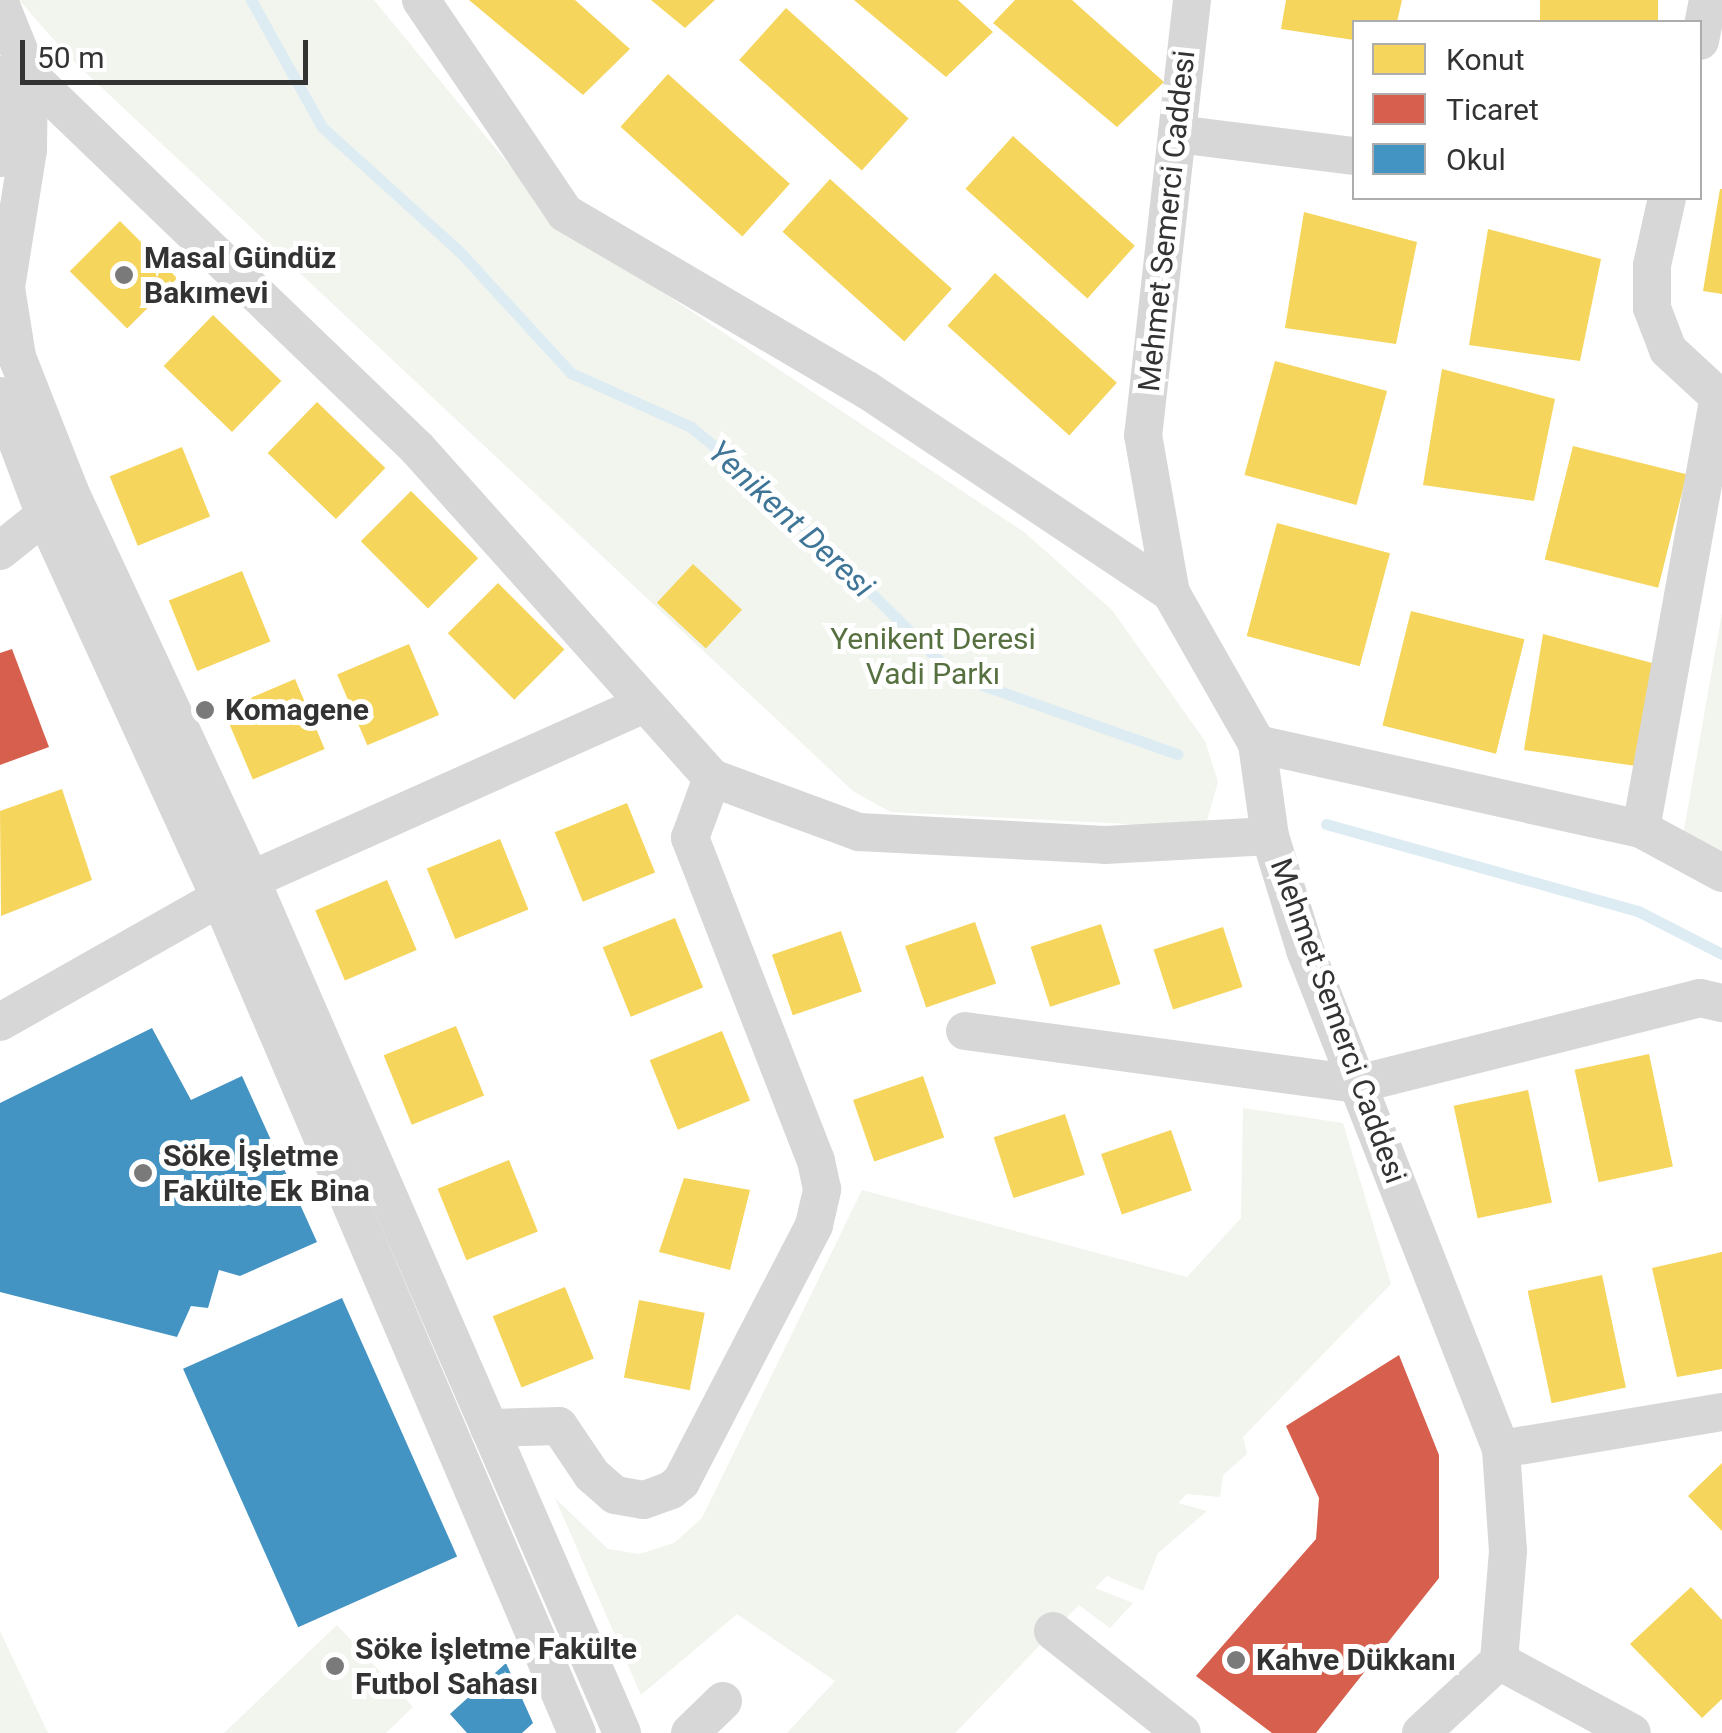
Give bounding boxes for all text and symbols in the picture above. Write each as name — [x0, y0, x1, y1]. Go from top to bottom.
scale bar — [25, 20, 312, 82]
legend — [1352, 20, 1702, 200]
text: 50 m — [37, 40, 104, 75]
text: Konut — [1446, 42, 1524, 77]
street label: Mehmet Semerci Caddesi — [1131, 49, 1203, 393]
text: Ticaret — [1446, 92, 1539, 127]
text: Okul — [1446, 142, 1506, 177]
place label: Masal Gündüz Bakımevi — [144, 240, 336, 310]
marker: Masal Gündüz Bakımevi — [113, 264, 135, 286]
water label: Yenikent Deresi — [700, 432, 882, 606]
park label: Yenikent Deresi Vadi Parkı — [830, 621, 1036, 692]
place label: Komagene — [225, 692, 369, 728]
marker: Komagene — [194, 699, 216, 721]
street label: Mehmet Semerci Caddesi — [1262, 854, 1414, 1188]
place label: Söke İşletme Fakülte Ek Bina — [163, 1138, 370, 1208]
marker: Söke İşletme Fakülte Ek Bina — [132, 1162, 154, 1184]
place label: Söke İşletme Fakülte Futbol Sahası — [355, 1631, 637, 1702]
place label: Kahve Dükkanı — [1256, 1642, 1456, 1678]
marker: Kahve Dükkanı — [1225, 1649, 1247, 1671]
marker: Söke İşletme Fakülte Futbol Sahası — [324, 1655, 346, 1677]

